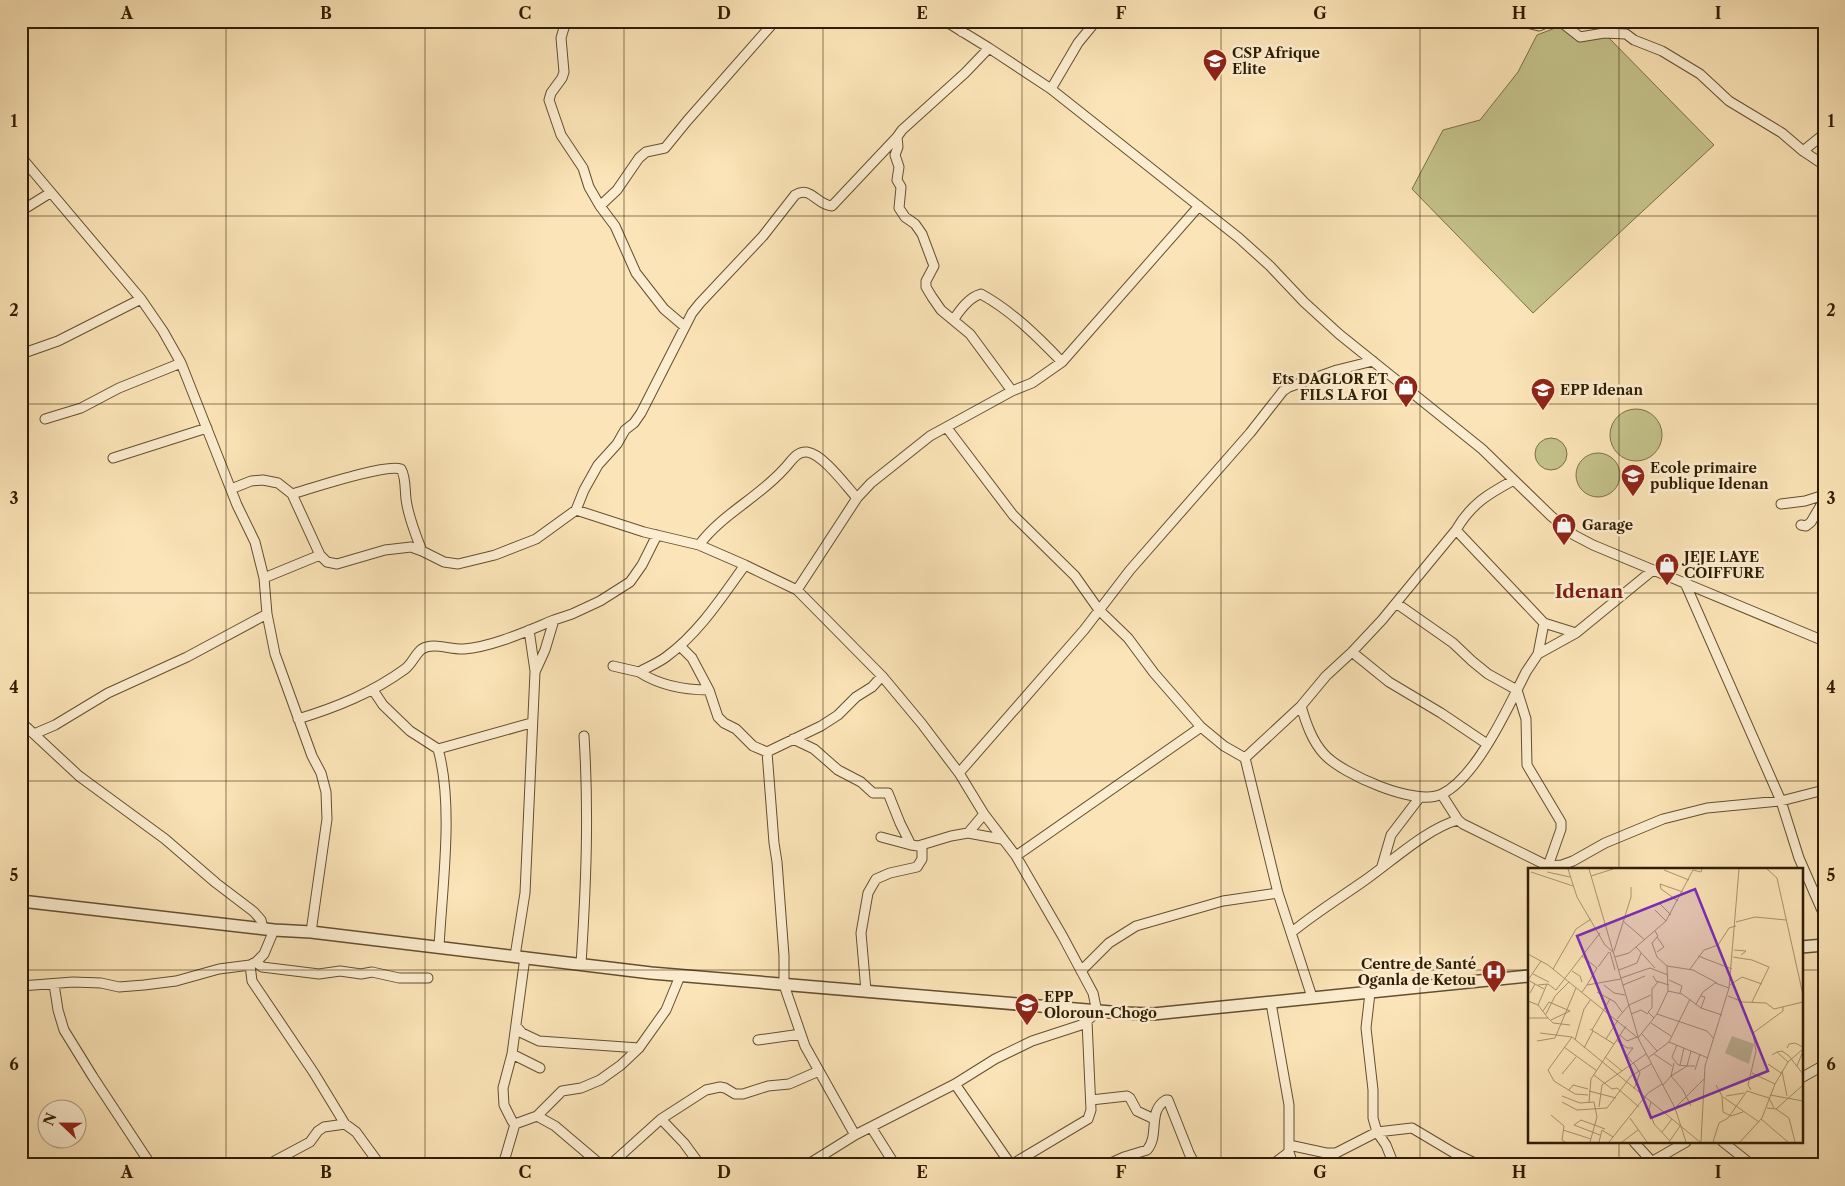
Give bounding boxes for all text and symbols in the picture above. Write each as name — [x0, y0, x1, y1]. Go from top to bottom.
text: A — [120, 3, 134, 23]
text: B — [320, 3, 332, 23]
text: C — [519, 3, 531, 23]
text: D — [717, 3, 731, 23]
text: E — [916, 3, 928, 23]
text: F — [1116, 3, 1127, 23]
text: G — [1313, 3, 1327, 23]
text: H — [1512, 3, 1526, 23]
text: I — [1715, 3, 1722, 23]
place label: CSP Afrique Elite — [1232, 44, 1320, 78]
school or university icon: CSP Afrique Elite — [1202, 48, 1228, 82]
text: 1 — [10, 111, 18, 131]
text: 1 — [1827, 111, 1835, 131]
text: 2 — [9, 300, 19, 320]
text: 2 — [1826, 300, 1836, 320]
place label: Ets DAGLOR ET FILS LA FOI — [1272, 370, 1388, 404]
shop icon: Ets DAGLOR ET FILS LA FOI — [1393, 374, 1419, 408]
school or university icon: EPP Idenan — [1530, 377, 1556, 411]
place label: EPP Idenan — [1560, 381, 1643, 399]
place label: Ecole primaire publique Idenan — [1650, 459, 1769, 493]
school or university icon: Ecole primaire publique Idenan — [1620, 463, 1646, 497]
text: 3 — [9, 488, 19, 508]
text: 3 — [1826, 488, 1836, 508]
shop icon: Garage — [1551, 512, 1577, 546]
place label: Garage — [1582, 516, 1633, 534]
place label: JEJE LAYE COIFFURE — [1681, 548, 1764, 582]
shop icon: JEJE LAYE COIFFURE — [1654, 552, 1680, 586]
district label: Idenan — [1555, 580, 1623, 603]
text: 4 — [9, 677, 19, 697]
text: 4 — [1826, 677, 1836, 697]
text: 5 — [10, 865, 19, 885]
text: 5 — [1827, 865, 1836, 885]
inset map — [1528, 868, 1802, 1144]
place label: Centre de Santé Oganla de Ketou — [1358, 955, 1476, 989]
hospital icon: Centre de Santé Oganla de Ketou — [1481, 959, 1507, 993]
place label: EPP Oloroun-Chogo — [1044, 988, 1157, 1022]
school or university icon: EPP Oloroun-Chogo — [1014, 992, 1040, 1026]
text: 6 — [9, 1054, 19, 1074]
text: 6 — [1826, 1054, 1836, 1074]
north arrow — [38, 1098, 88, 1148]
text: N — [39, 1110, 61, 1128]
text: A — [120, 1162, 134, 1182]
text: B — [320, 1162, 332, 1182]
text: C — [519, 1162, 531, 1182]
text: D — [717, 1162, 731, 1182]
text: E — [916, 1162, 928, 1182]
text: F — [1116, 1162, 1127, 1182]
text: G — [1313, 1162, 1327, 1182]
text: H — [1512, 1162, 1526, 1182]
text: I — [1715, 1162, 1722, 1182]

